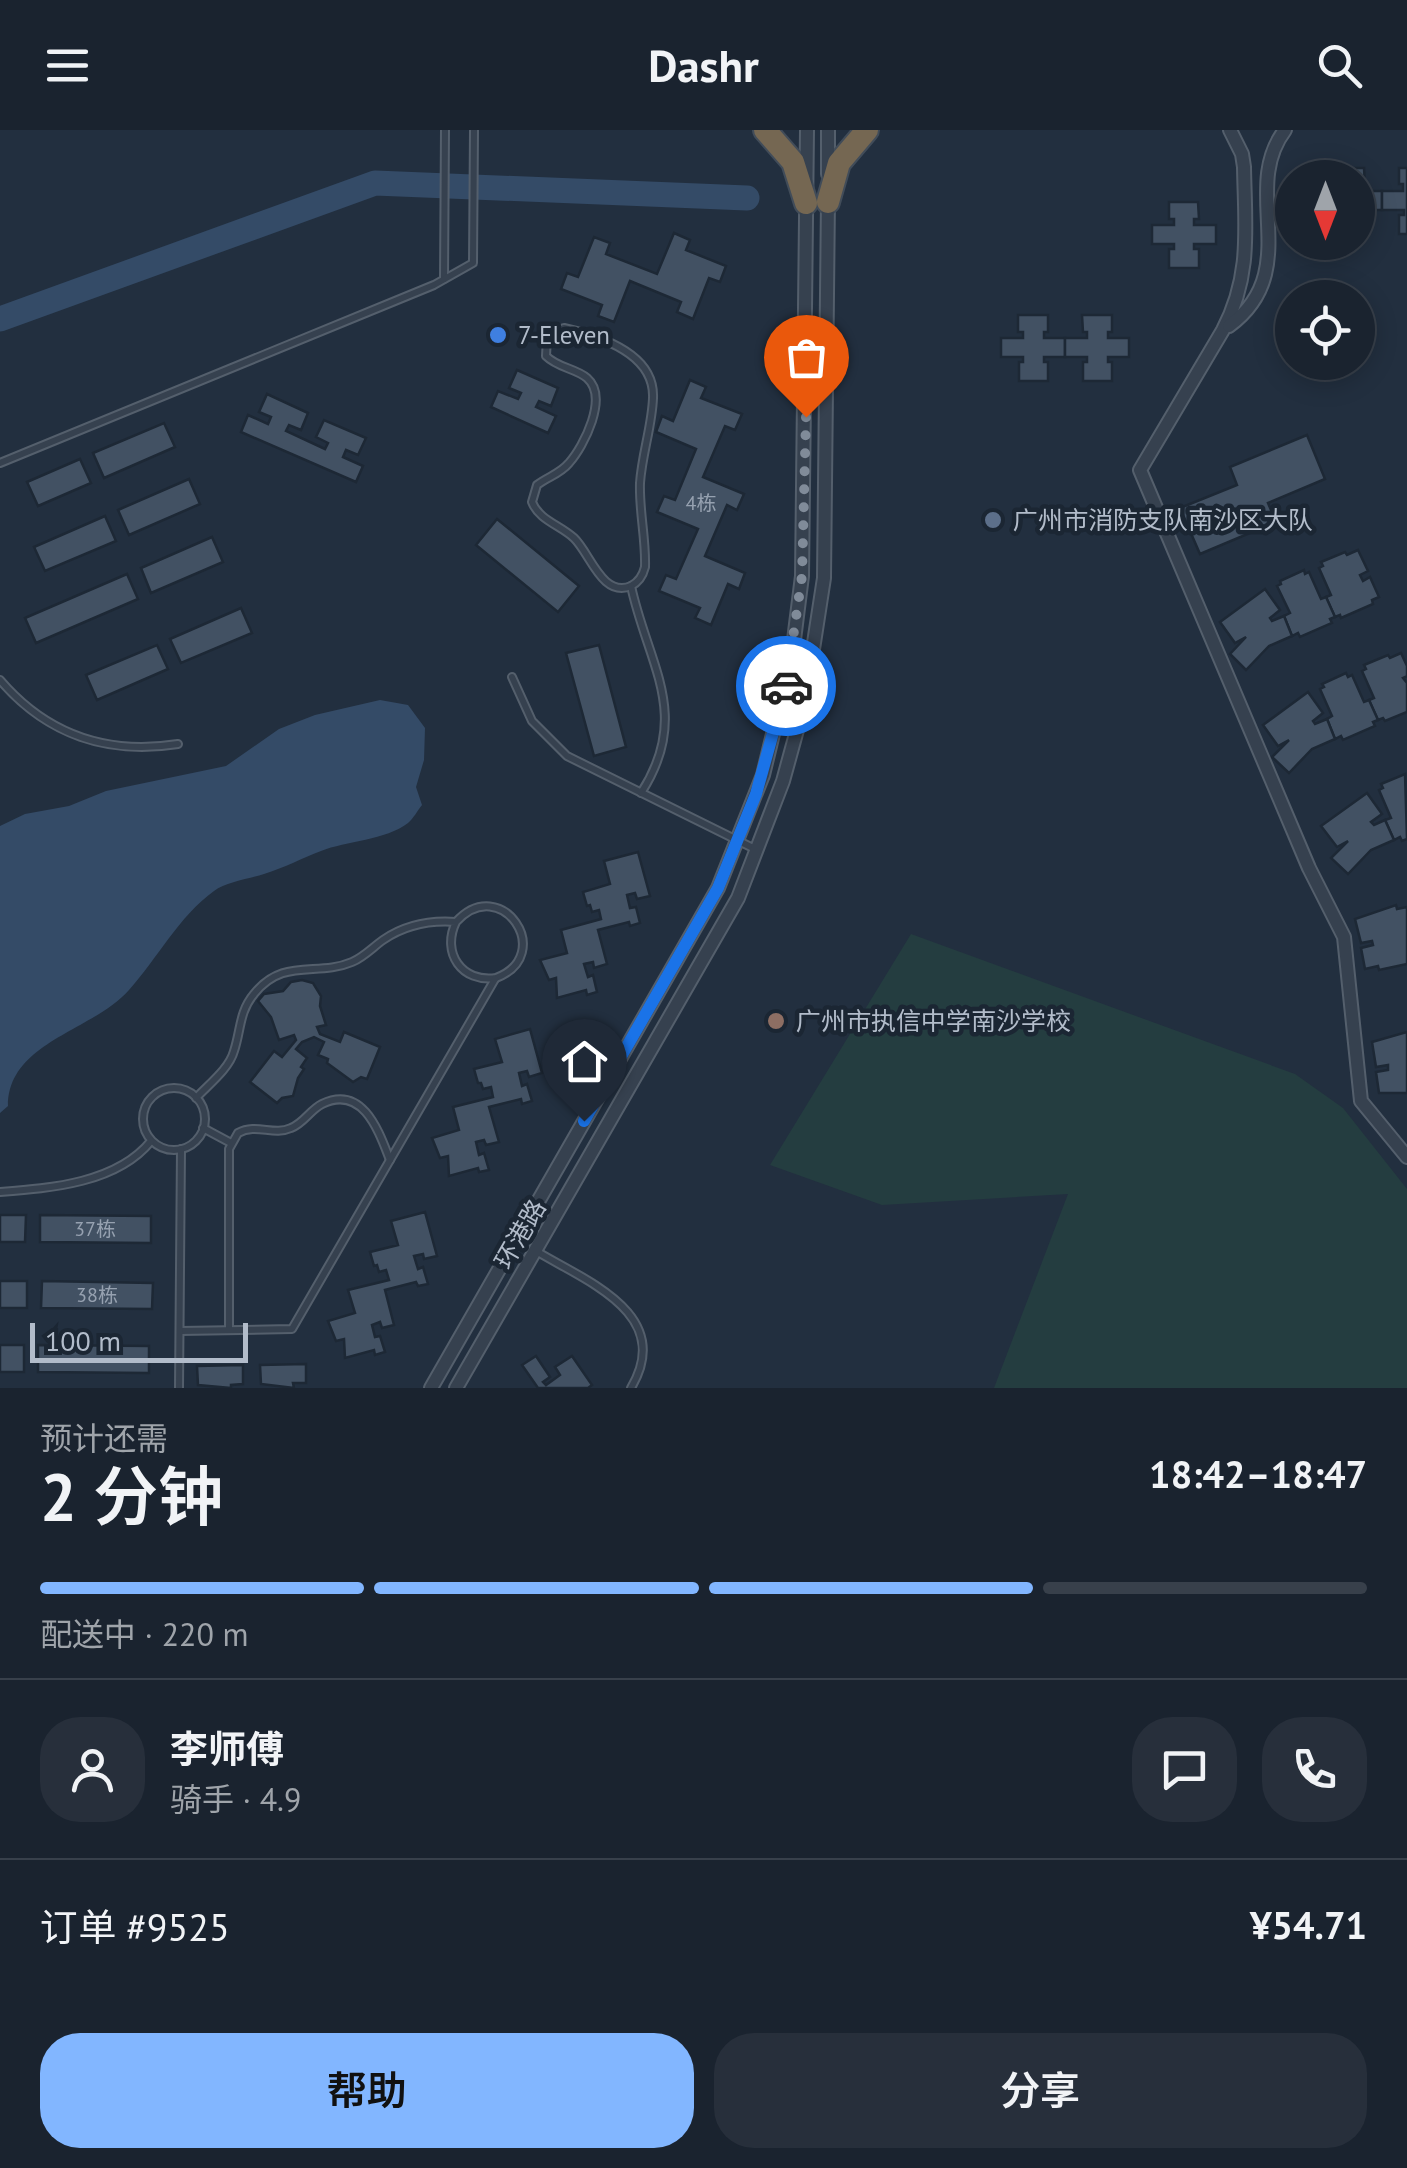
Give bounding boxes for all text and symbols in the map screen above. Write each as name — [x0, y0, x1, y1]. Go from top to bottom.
text: Dashr — [648, 36, 759, 94]
icon: menu — [40, 38, 95, 93]
icon: search — [1312, 38, 1367, 93]
north arrow — [1275, 160, 1375, 260]
map controls — [1275, 160, 1375, 380]
button: locate — [1275, 280, 1375, 380]
pin — [764, 315, 849, 418]
place label: 7-Eleven — [518, 319, 610, 351]
marker: 7-Eleven — [487, 324, 509, 346]
icon: bag — [779, 330, 834, 385]
house number: 4栋 — [686, 490, 716, 516]
place label: 广州市消防支队南沙区大队 — [1013, 504, 1313, 536]
marker: 广州市消防支队南沙区大队 — [982, 509, 1004, 531]
courier — [736, 636, 836, 736]
icon: car — [759, 659, 814, 714]
place label: 广州市执信中学南沙学校 — [796, 1005, 1071, 1037]
marker: 广州市执信中学南沙学校 — [765, 1010, 787, 1032]
pin — [542, 1019, 627, 1122]
icon: home — [557, 1034, 612, 1089]
street label: 环港路 — [487, 1194, 553, 1274]
house number: 37栋 — [74, 1216, 116, 1242]
house number: 38栋 — [76, 1282, 118, 1308]
scale bar — [30, 1318, 248, 1362]
text: 100 m — [45, 1322, 121, 1359]
text: 预计还需 — [40, 1417, 168, 1459]
text: 18:42–18:47 — [1149, 1449, 1367, 1498]
text: 2 分钟 — [40, 1454, 223, 1538]
text: 配送中 · 220 m — [40, 1613, 248, 1655]
button: person — [40, 1717, 145, 1822]
button: chat — [1132, 1717, 1237, 1822]
button: phone — [1262, 1717, 1367, 1822]
text: 李师傅 — [170, 1724, 284, 1773]
text: 骑手 · 4.9 — [170, 1778, 301, 1820]
text: ¥54.71 — [1250, 1900, 1367, 1949]
text: 订单 #9525 — [40, 1902, 230, 1951]
button: 帮助 — [40, 2033, 694, 2148]
button: 分享 — [714, 2033, 1367, 2148]

